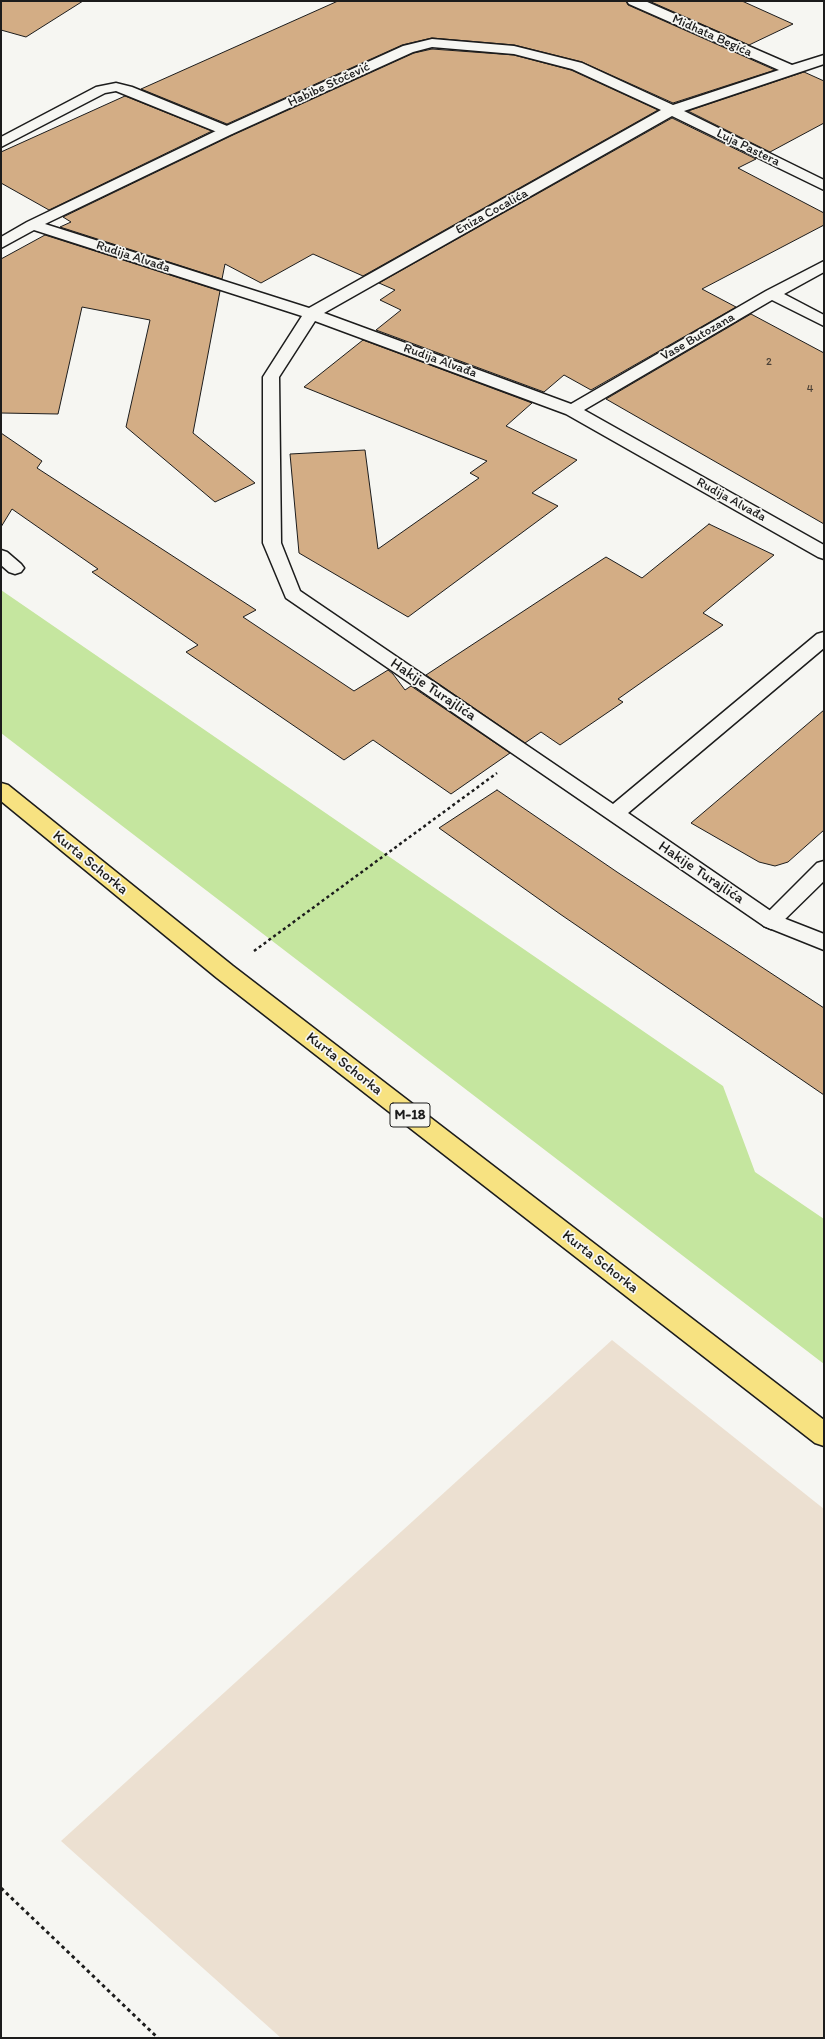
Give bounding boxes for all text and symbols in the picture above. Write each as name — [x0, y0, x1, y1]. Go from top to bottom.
street label: Midhata Begića — [670, 11, 754, 61]
street label: Habibe Stočević — [286, 59, 372, 111]
street label: Luja Pastera — [714, 126, 782, 170]
street label: Eniza Cocalića — [453, 186, 531, 238]
street label: Rudija Alvađa — [94, 238, 172, 276]
street label: Vase Butozana — [658, 310, 738, 364]
street label: Rudija Alvađa — [401, 341, 479, 381]
house number: 2 — [766, 355, 772, 369]
house number: 4 — [807, 382, 813, 396]
street label: Rudija Alvađa — [694, 475, 768, 525]
street label: Hakije Turajlića — [387, 655, 479, 725]
street label: Kurta Schorka — [49, 827, 131, 899]
street label: Hakije Turajlića — [655, 838, 747, 908]
street label: Kurta Schorka — [302, 1029, 386, 1099]
road number: M-18 — [390, 1103, 430, 1127]
street label: Kurta Schorka — [558, 1227, 642, 1297]

